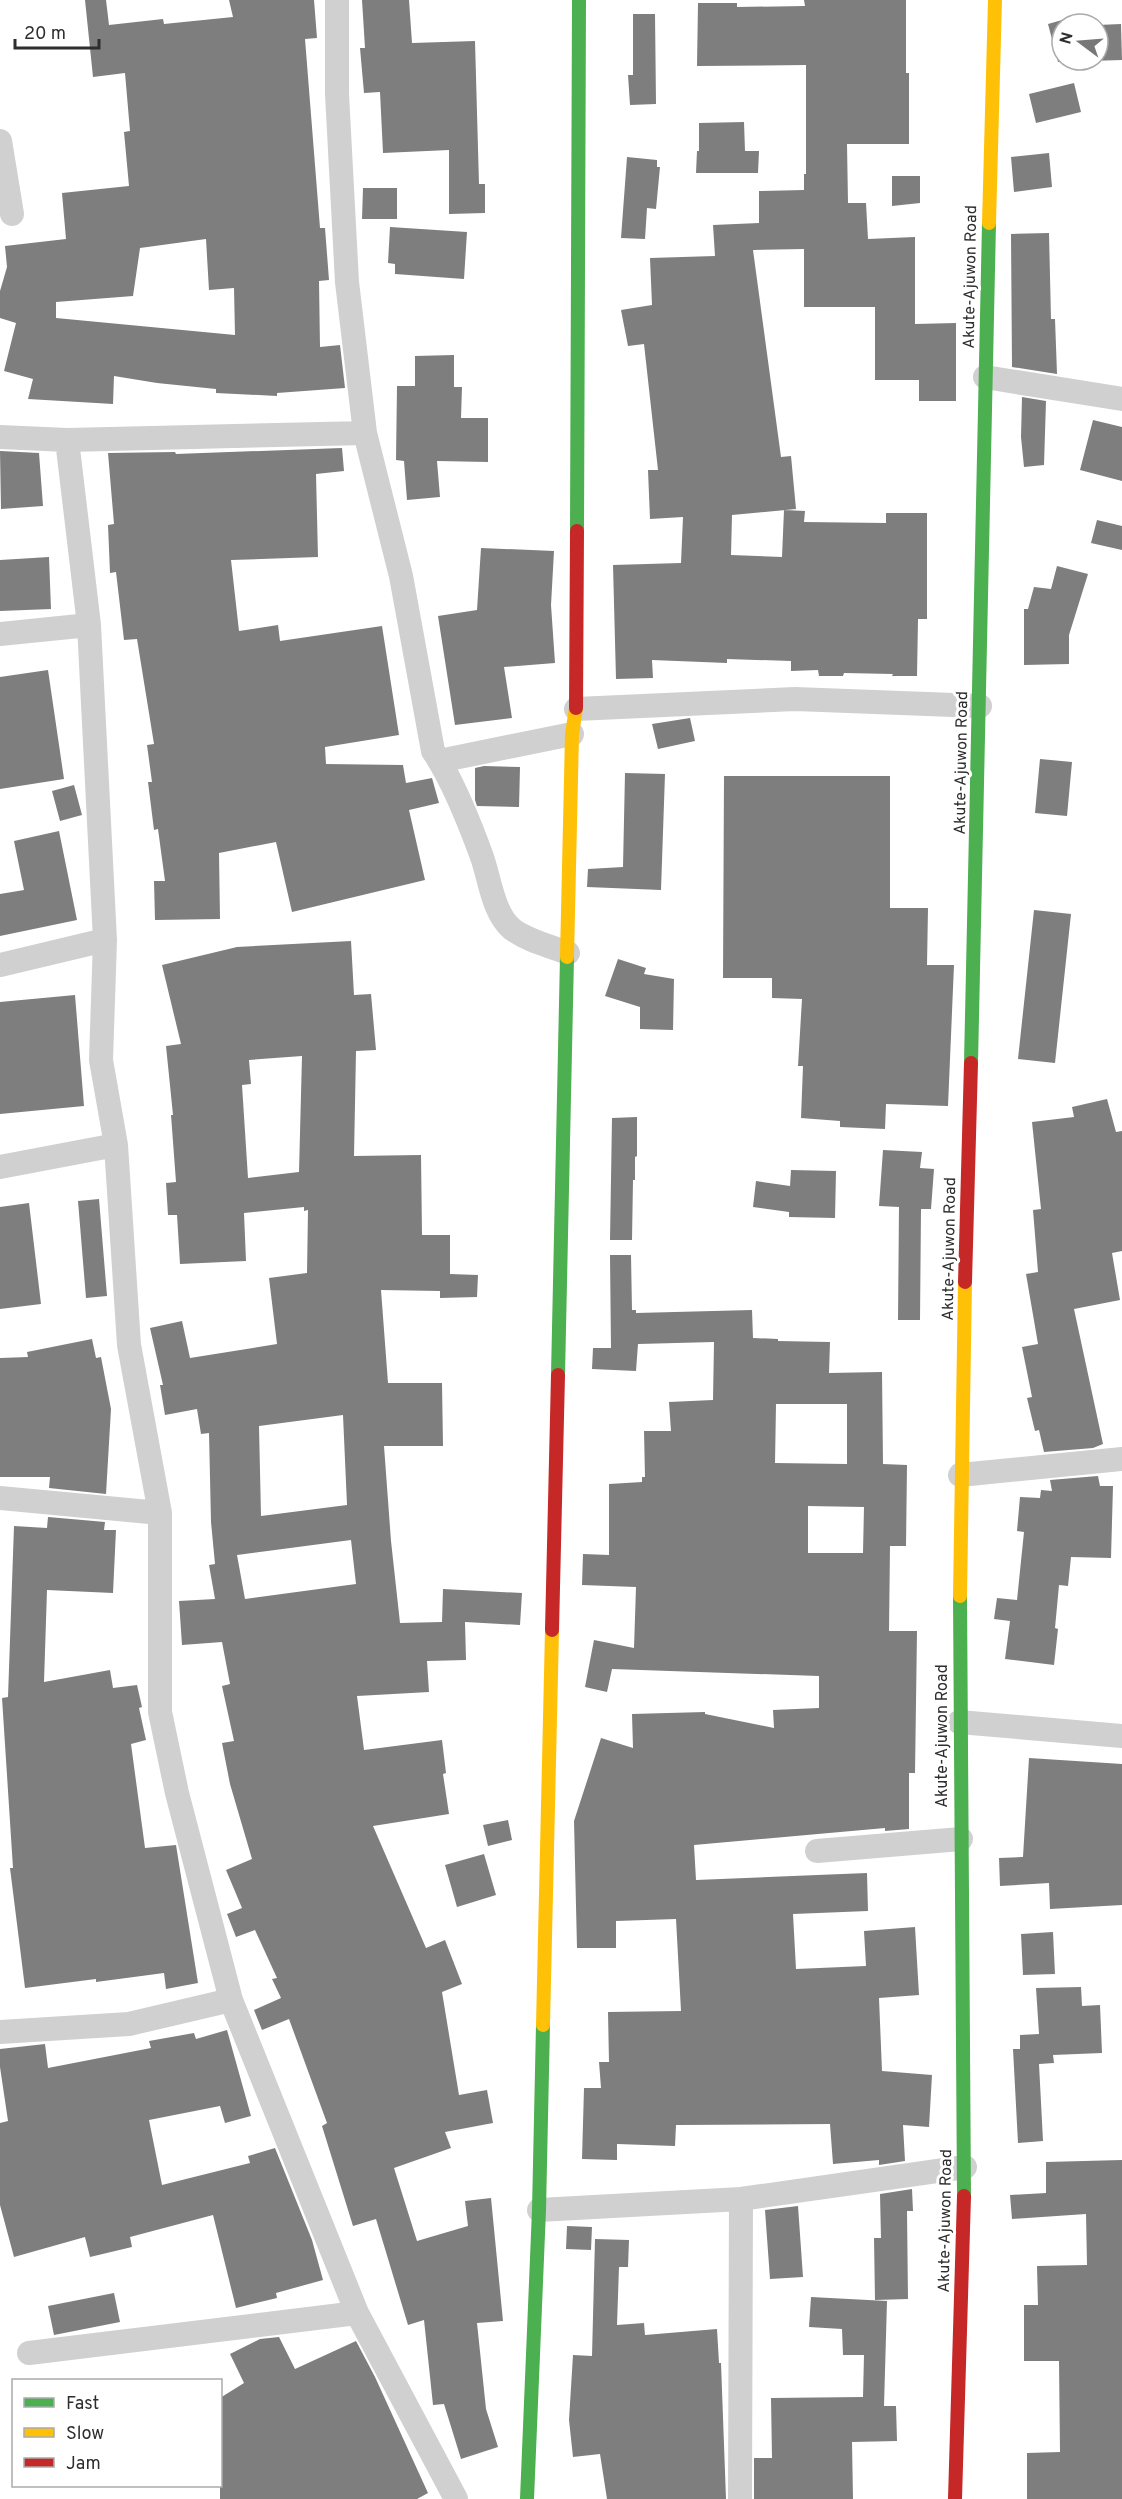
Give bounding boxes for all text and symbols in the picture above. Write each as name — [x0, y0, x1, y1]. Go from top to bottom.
scale bar — [15, 12, 99, 50]
north arrow — [1050, 12, 1110, 72]
text: 20 m — [24, 23, 66, 46]
text: N — [1056, 30, 1079, 47]
street label: Akute-Ajuwon Road — [960, 205, 982, 349]
street label: Akute-Ajuwon Road — [951, 691, 973, 835]
street label: Akute-Ajuwon Road — [939, 1177, 961, 1321]
street label: Akute-Ajuwon Road — [933, 1664, 953, 1808]
street label: Akute-Ajuwon Road — [935, 2149, 957, 2293]
legend — [12, 2379, 222, 2487]
text: Fast — [66, 2393, 99, 2416]
text: Slow — [66, 2423, 104, 2446]
text: Jam — [66, 2453, 101, 2476]

